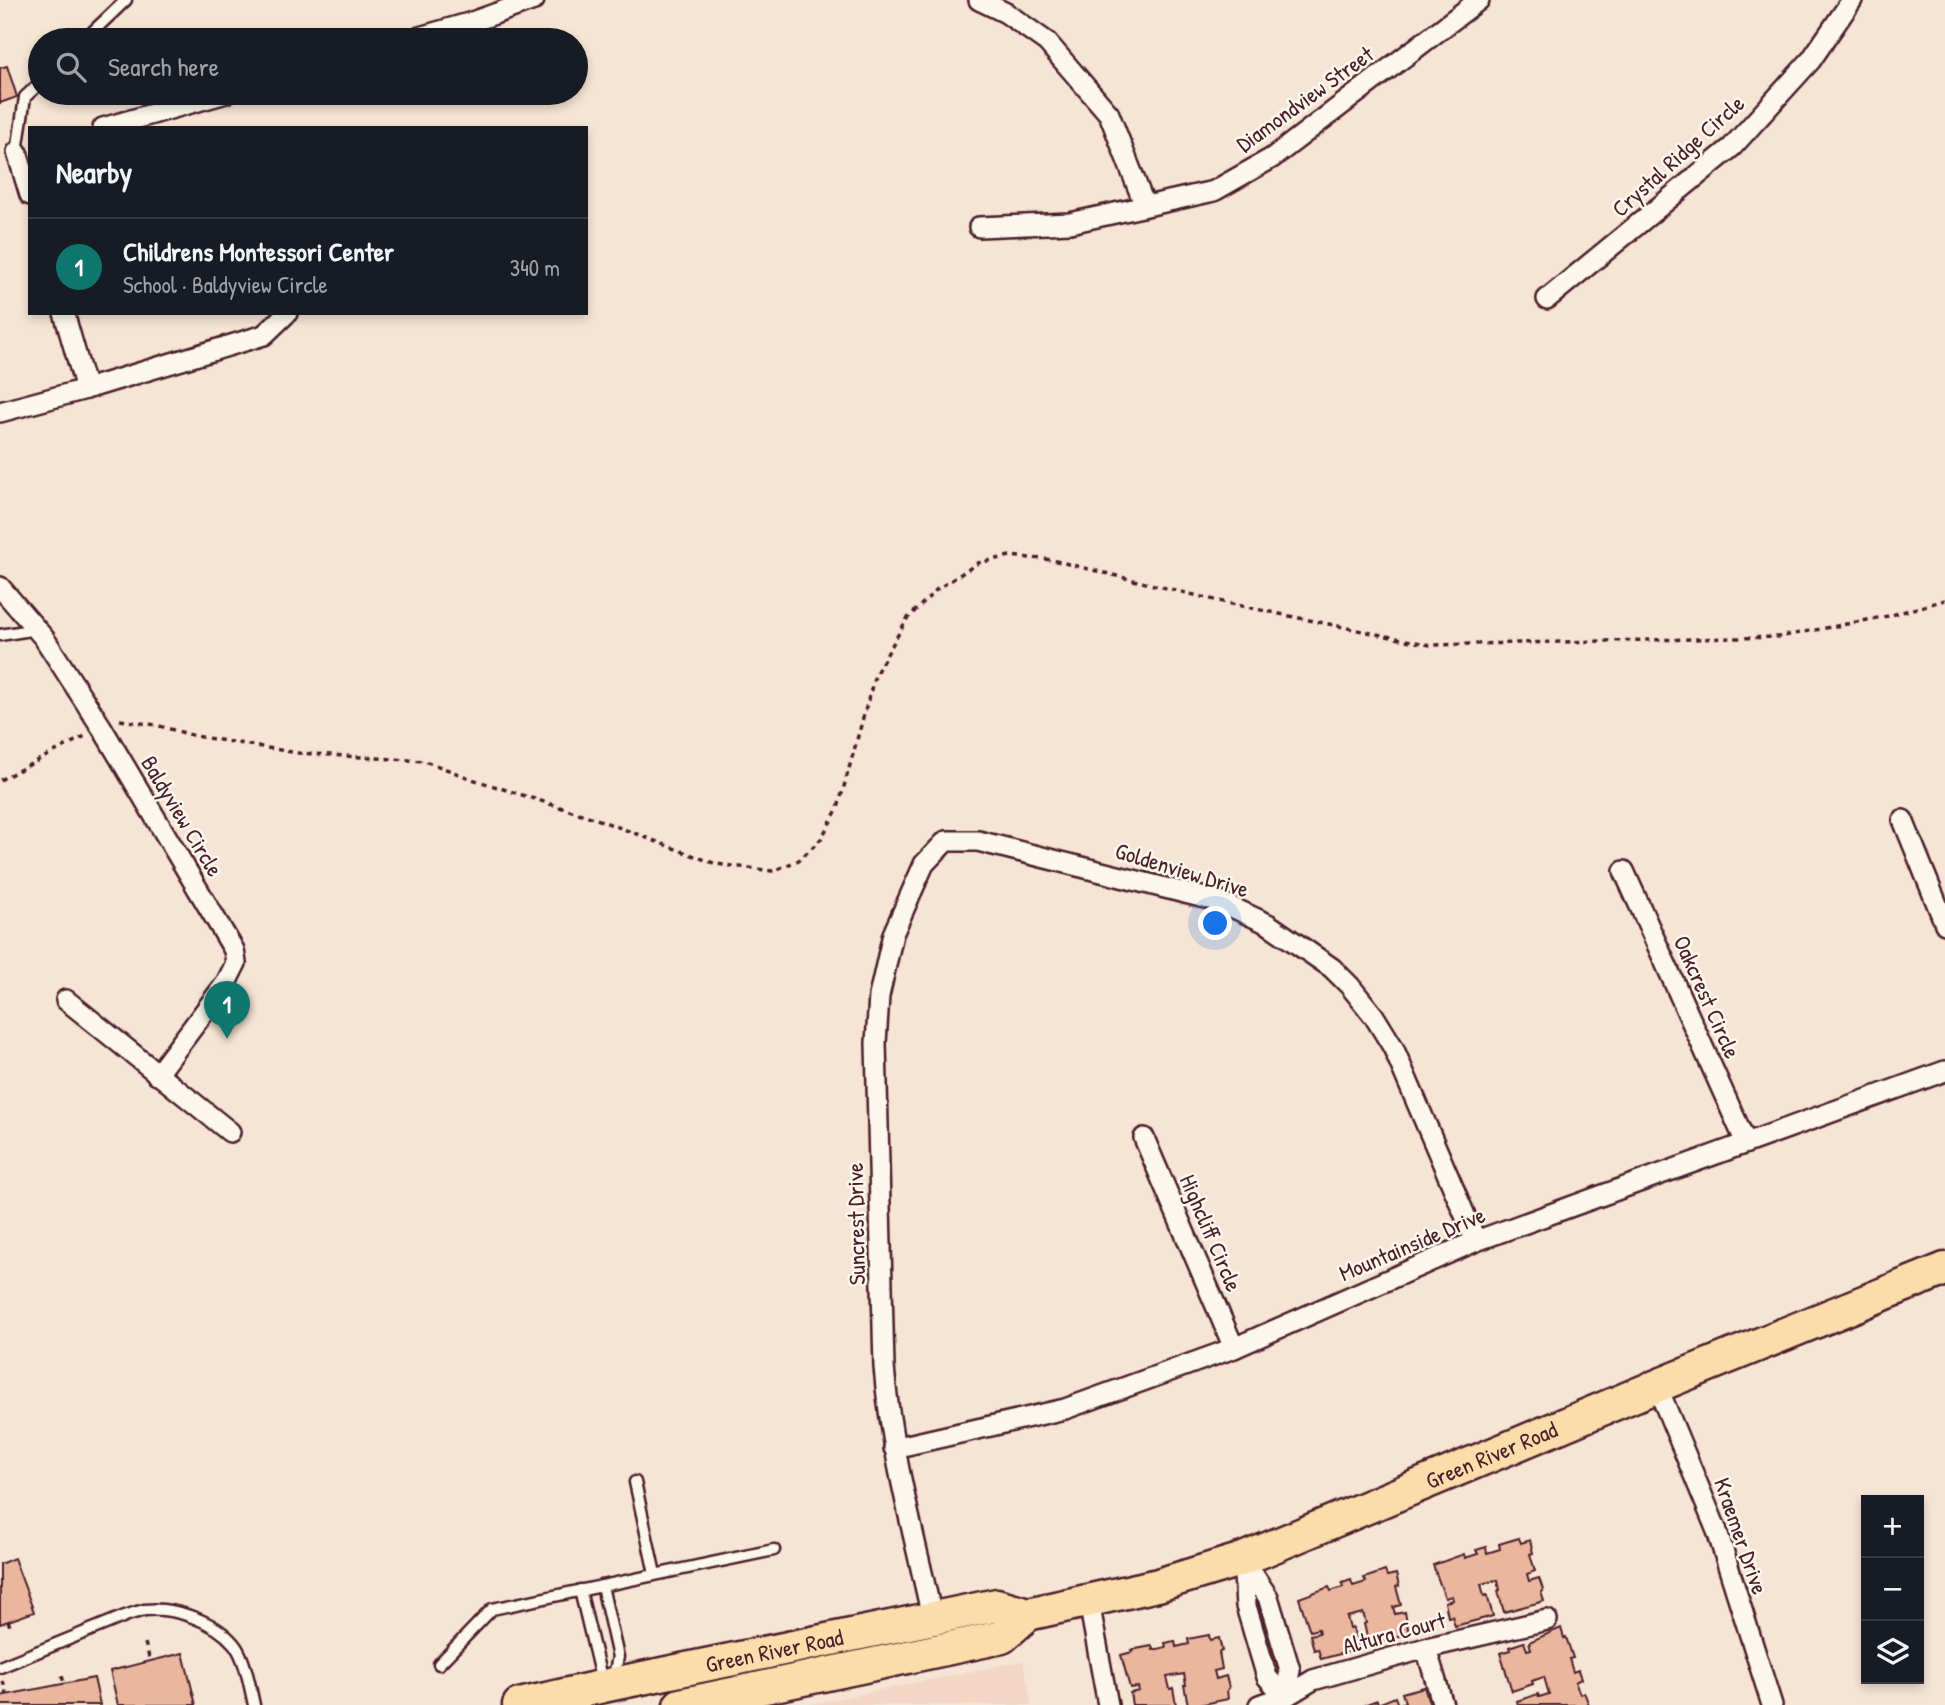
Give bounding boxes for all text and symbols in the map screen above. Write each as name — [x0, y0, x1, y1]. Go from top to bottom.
search box — [28, 28, 588, 105]
street label: Diamondview Street — [1230, 38, 1380, 159]
icon: search — [52, 48, 90, 86]
text: Search here — [108, 49, 219, 84]
street label: Crystal Ridge Circle — [1605, 88, 1751, 224]
text: Nearby — [56, 152, 132, 192]
text: Childrens Montessori Center — [123, 234, 394, 269]
text: 1 — [75, 252, 83, 283]
text: 340 m — [510, 252, 560, 283]
text: School · Baldyview Circle — [123, 269, 328, 300]
street label: Baldyview Circle — [134, 750, 231, 882]
street label: Goldenview Drive — [1112, 835, 1253, 904]
your location — [1198, 906, 1232, 940]
street label: Oakcrest Circle — [1667, 931, 1748, 1063]
pin: 1 — [204, 981, 250, 1039]
street label: Suncrest Drive — [839, 1163, 872, 1285]
street label: Highcliff Circle — [1173, 1170, 1250, 1296]
street label: Mountainside Drive — [1334, 1199, 1490, 1288]
street label: Green River Road — [1421, 1413, 1562, 1496]
street label: Kraemer Drive — [1707, 1473, 1776, 1598]
map controls — [1861, 1495, 1924, 1684]
button: + — [1861, 1495, 1924, 1558]
button: − — [1861, 1558, 1924, 1621]
street label: Altura Court — [1339, 1604, 1450, 1661]
street label: Green River Road — [703, 1621, 846, 1680]
button: layers — [1861, 1621, 1924, 1684]

